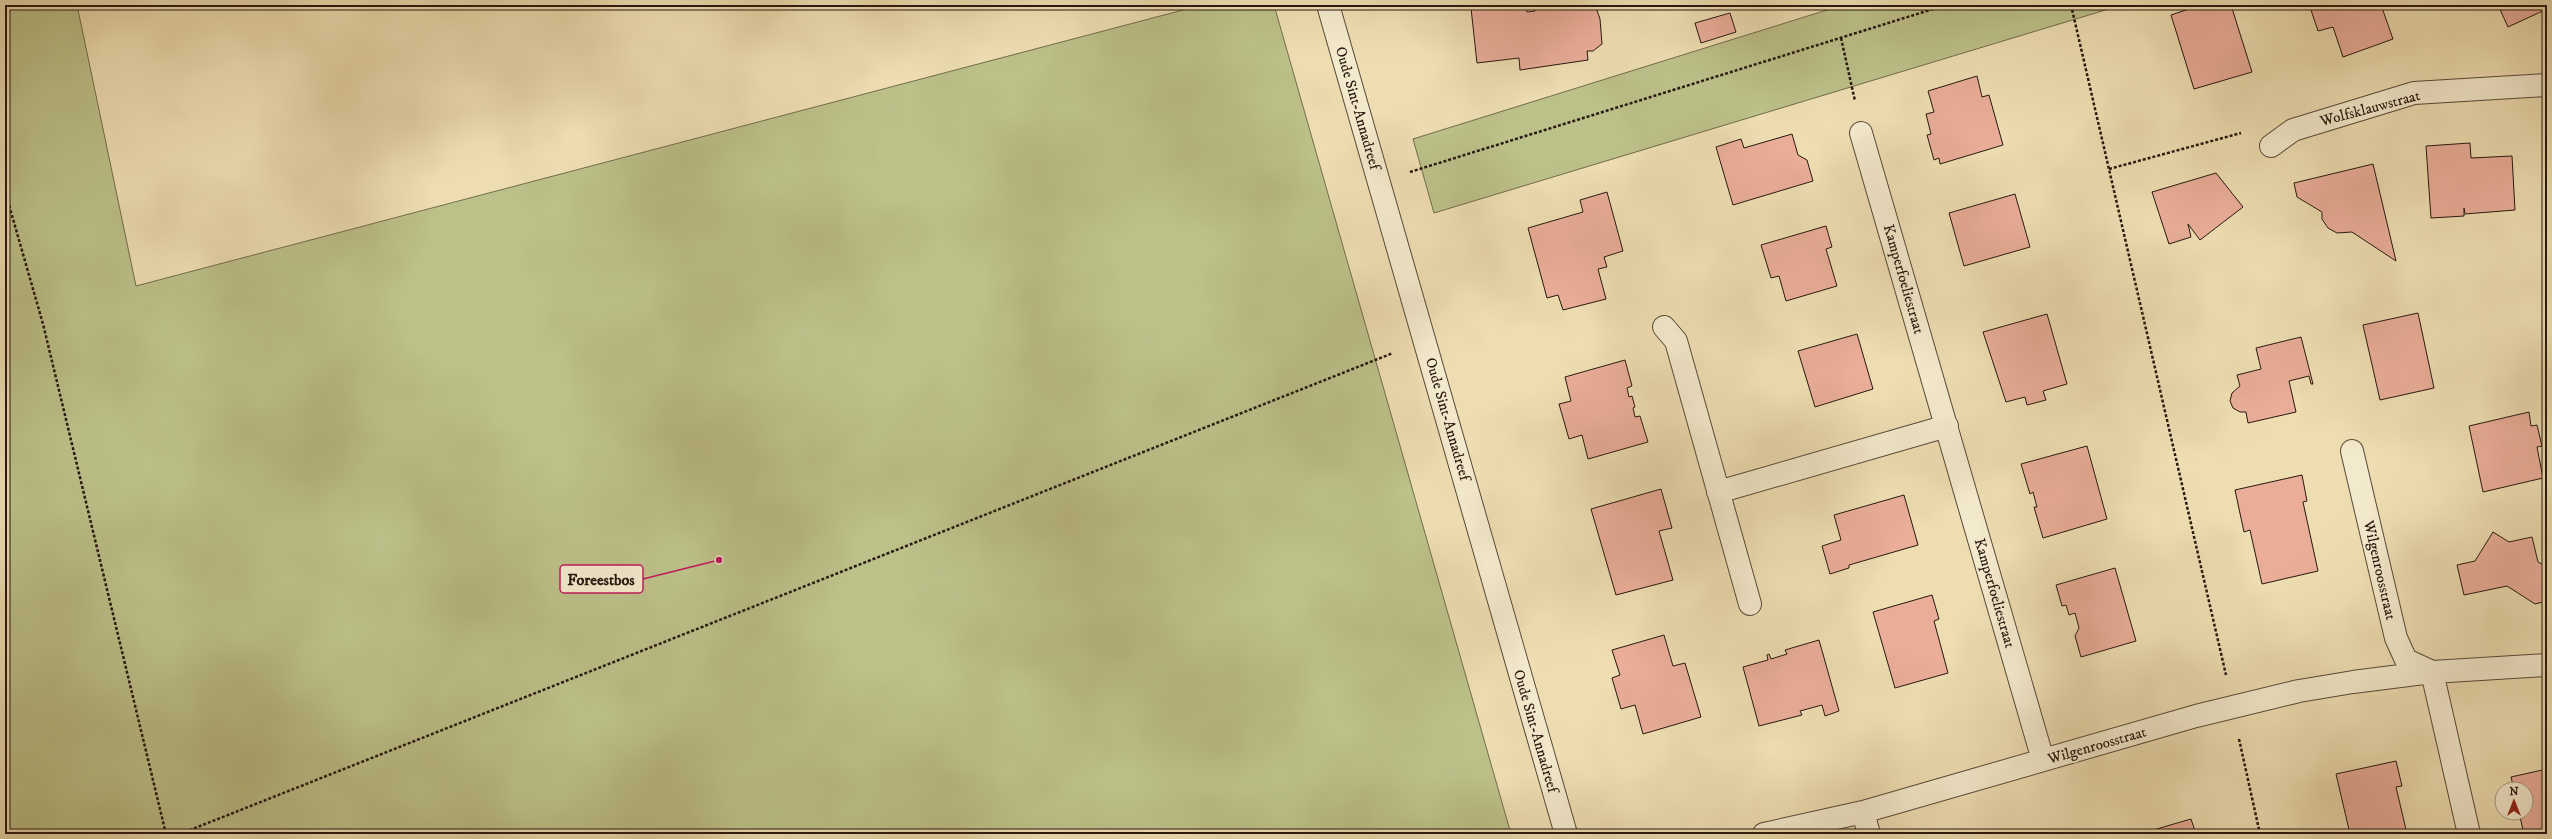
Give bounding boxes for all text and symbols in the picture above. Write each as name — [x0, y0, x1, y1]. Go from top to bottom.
street label: Oude Sint-Annadreef — [1331, 44, 1385, 174]
street label: Wolfsklauwstraat — [2317, 86, 2422, 131]
street label: Kamperfoeliestraat — [1879, 222, 1928, 336]
street label: Oude Sint-Annadreef — [1421, 355, 1475, 485]
street label: Wilgenroosstraat — [2359, 518, 2400, 622]
street label: Kamperfoeliestraat — [1970, 536, 2019, 650]
callout: Foreestbos — [560, 565, 643, 593]
text: Foreestbos — [567, 570, 635, 590]
street label: Oude Sint-Annadreef — [1509, 667, 1563, 797]
street label: Wilgenroosstraat — [2045, 722, 2149, 769]
north arrow — [2494, 781, 2534, 821]
text: N — [2509, 785, 2519, 799]

